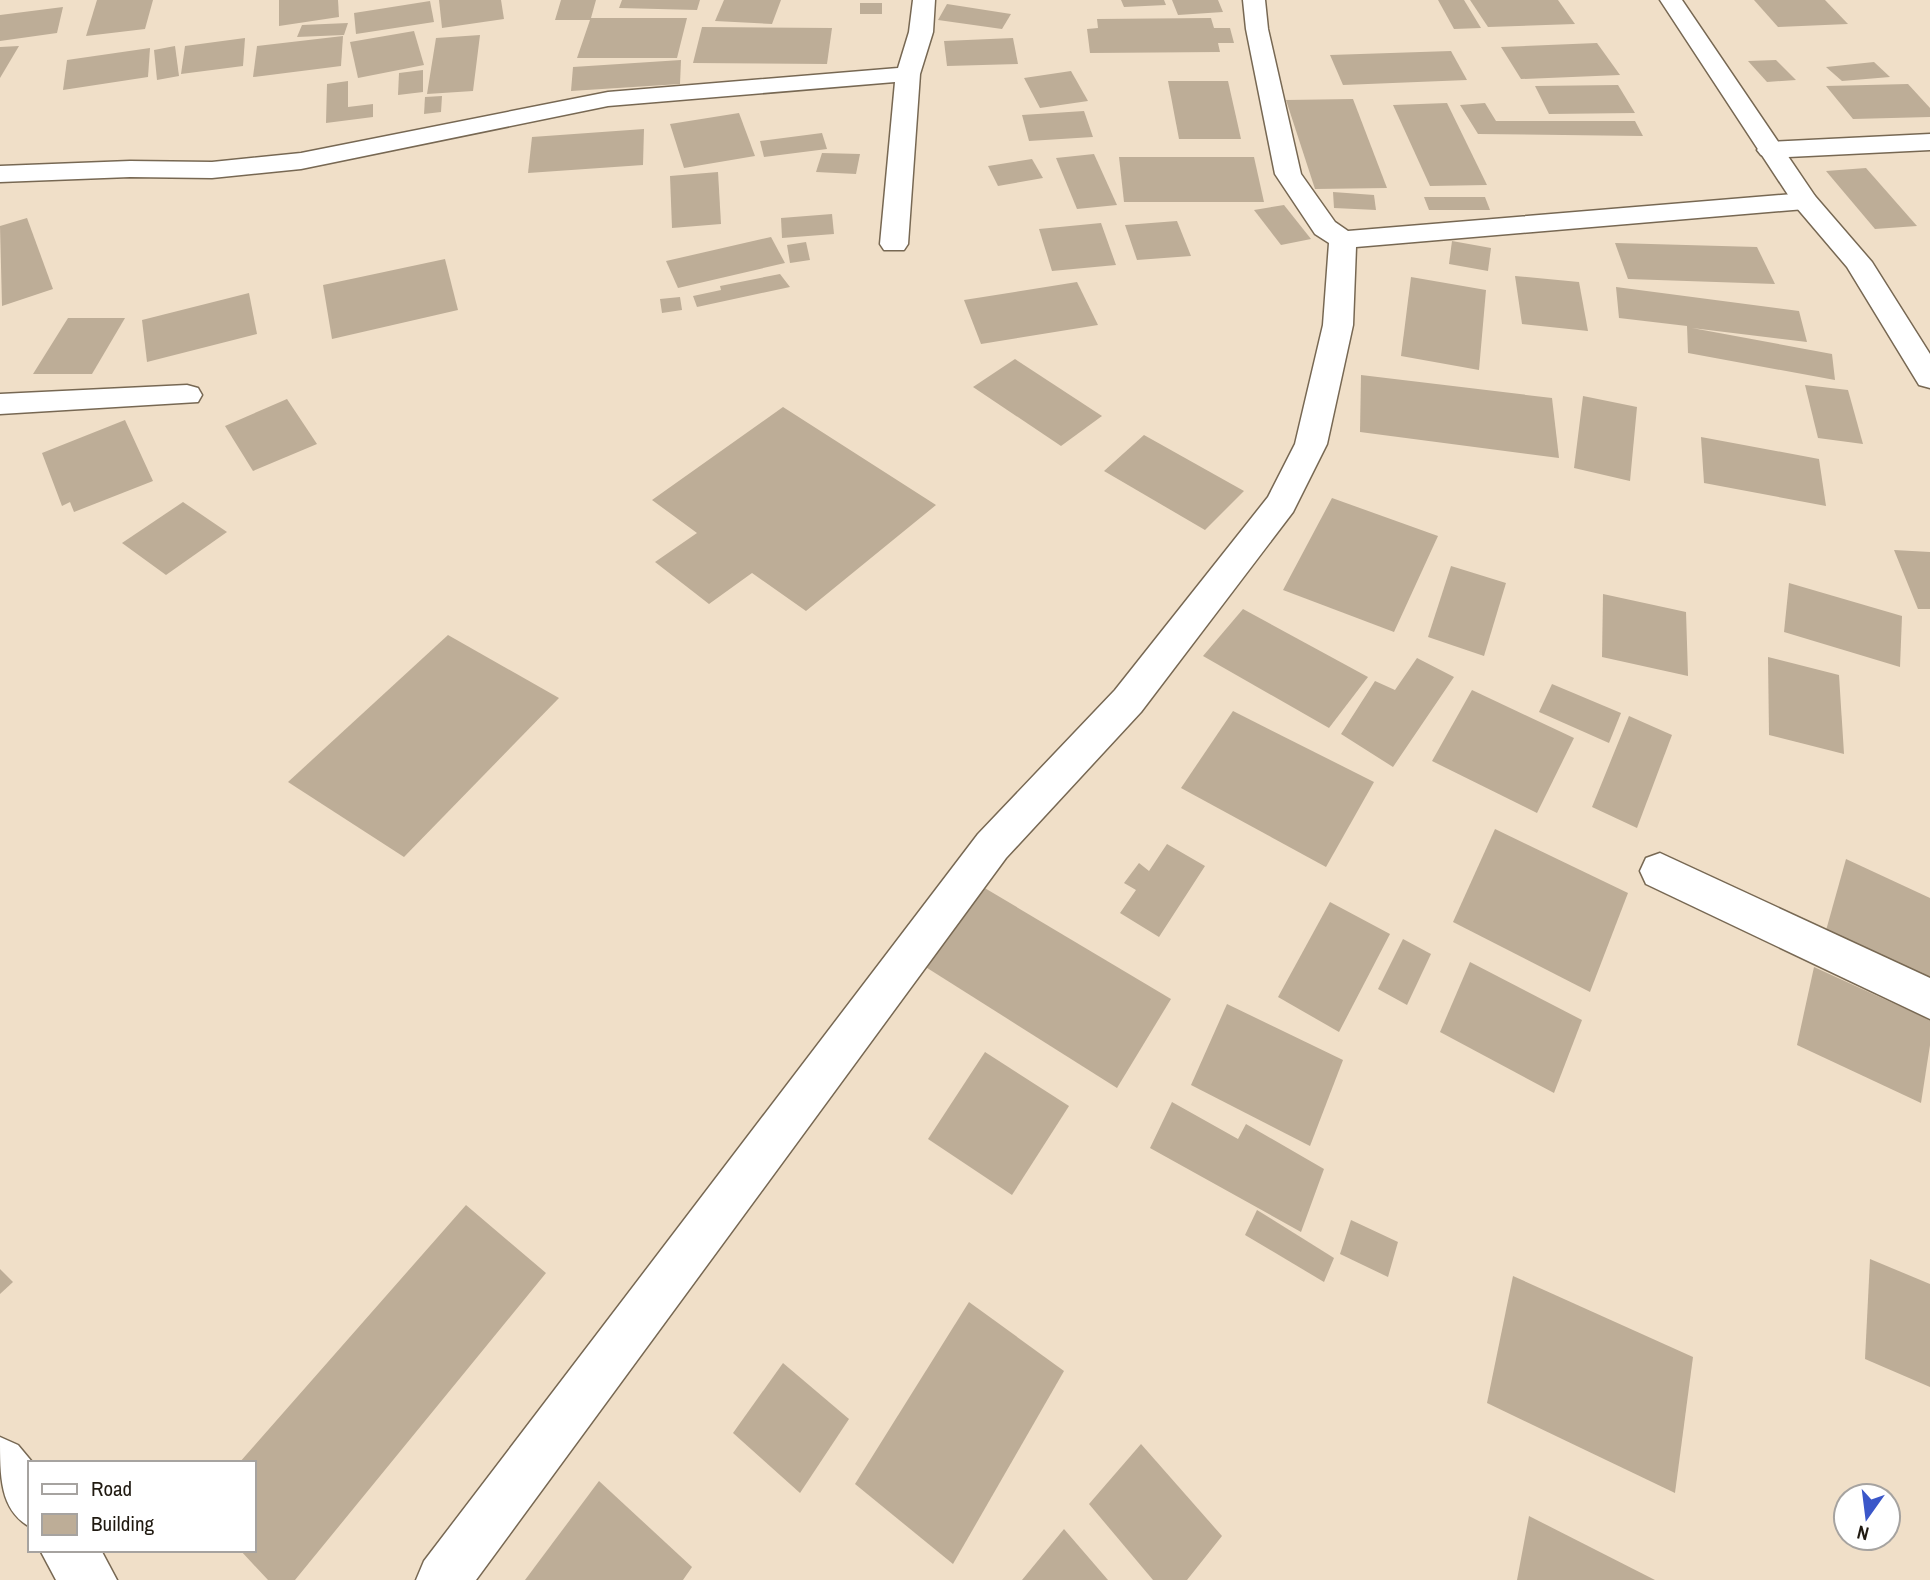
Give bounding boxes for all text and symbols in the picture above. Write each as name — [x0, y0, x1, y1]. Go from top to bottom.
legend — [28, 1461, 256, 1552]
text: Road — [91, 1474, 132, 1503]
north arrow — [1832, 1482, 1902, 1552]
text: Building — [91, 1509, 155, 1538]
text: N — [1854, 1520, 1871, 1547]

